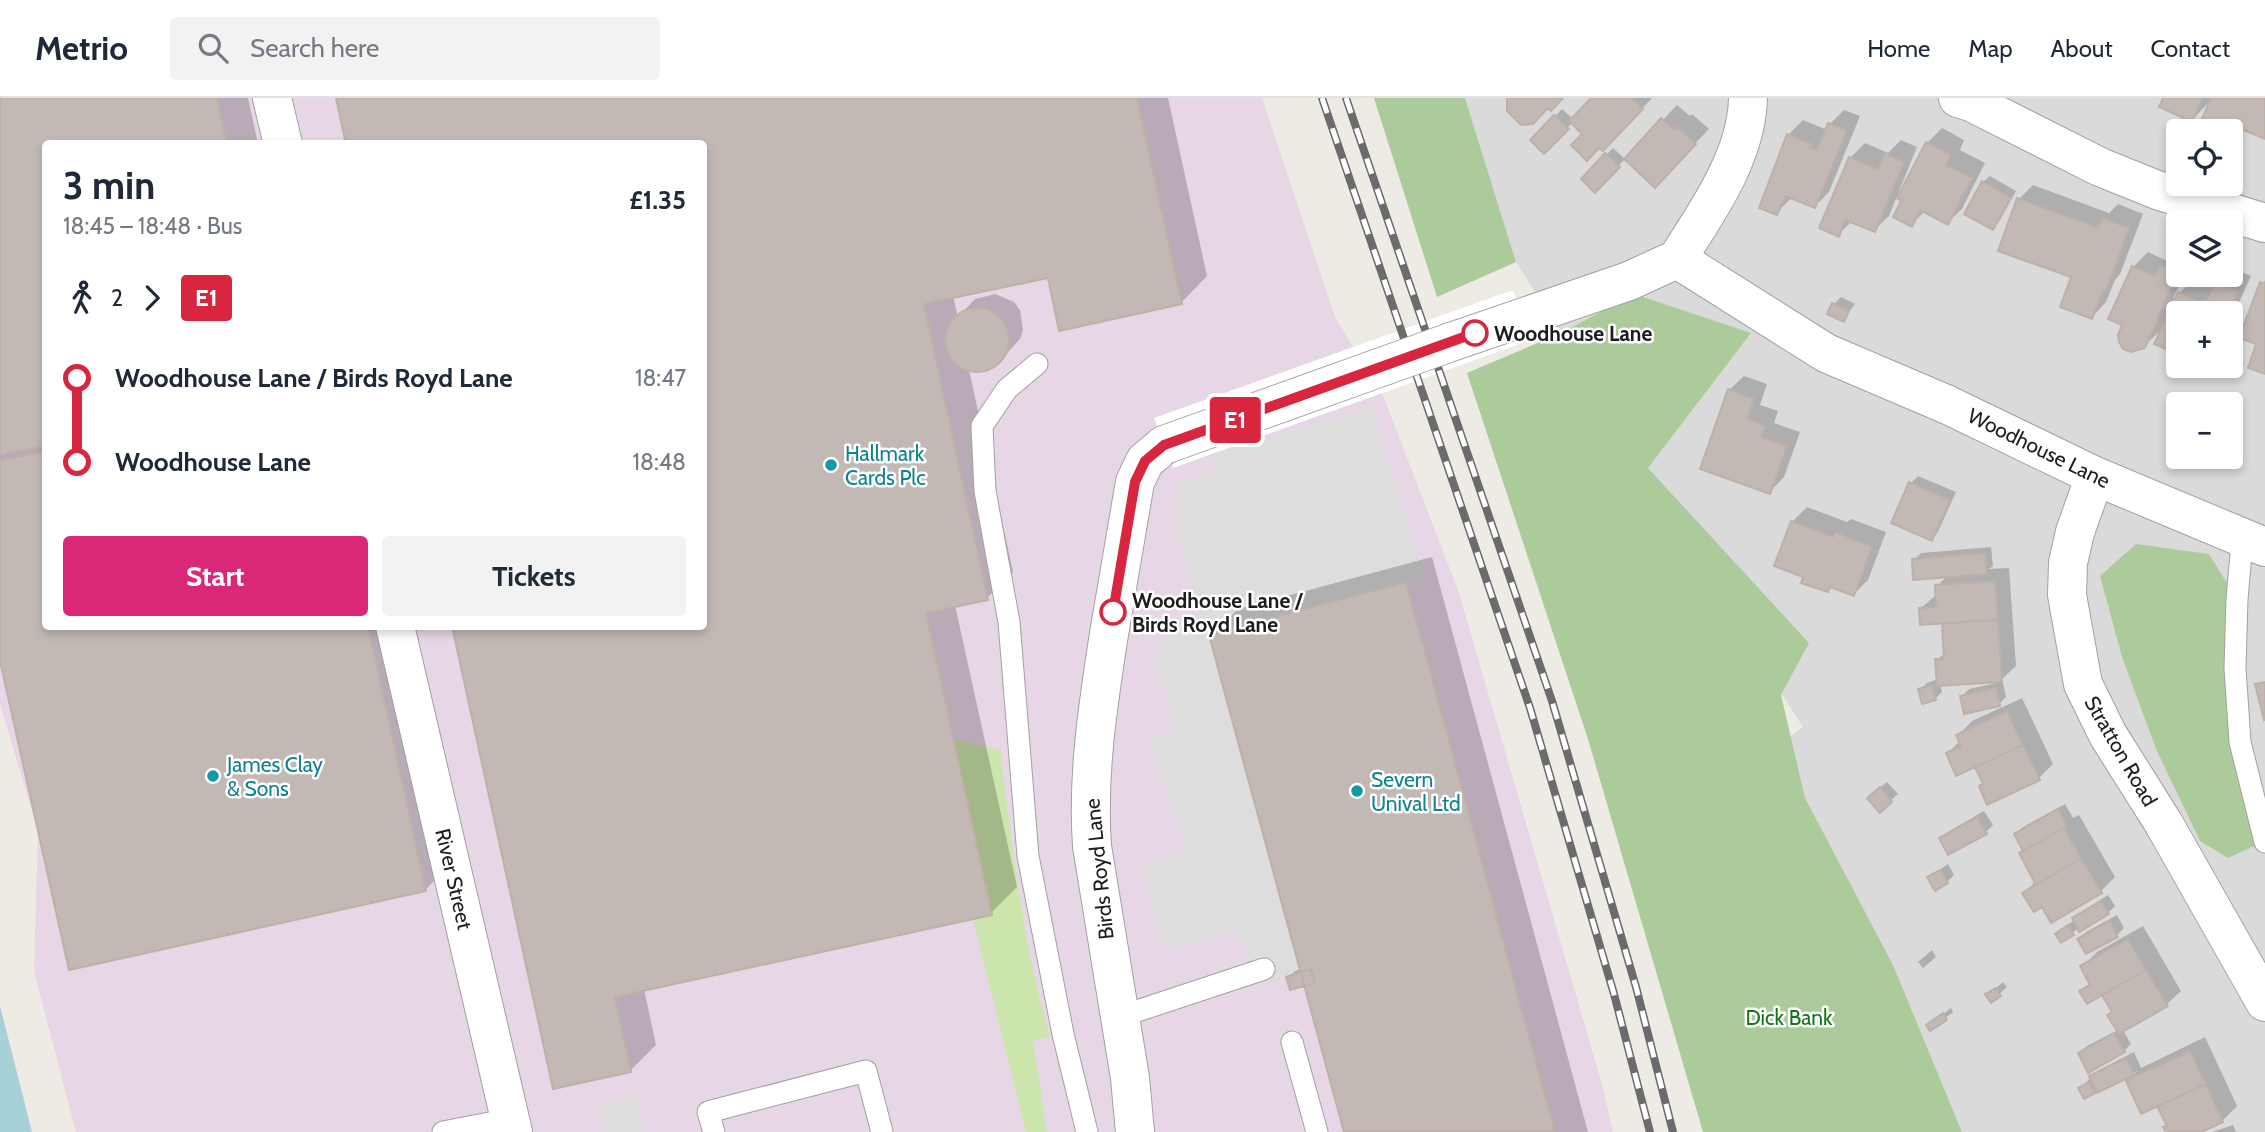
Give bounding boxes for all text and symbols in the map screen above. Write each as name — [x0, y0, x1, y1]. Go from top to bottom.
search box — [170, 17, 660, 80]
text: Metrio — [35, 28, 128, 68]
icon: search — [194, 29, 232, 67]
text: Search here — [250, 32, 379, 64]
text: Home — [1867, 34, 1930, 63]
text: Map — [1968, 34, 2013, 63]
text: About — [2051, 34, 2113, 63]
text: Contact — [2151, 34, 2230, 63]
map controls — [2166, 119, 2243, 469]
button: locate — [2166, 119, 2243, 196]
text: 3 min — [63, 162, 155, 209]
text: £1.35 — [629, 184, 686, 216]
button: layers — [2166, 210, 2243, 287]
text: 18:45 – 18:48 · Bus — [63, 212, 242, 240]
icon: walk — [63, 279, 101, 317]
icon: forward — [133, 279, 171, 317]
text: E1 — [195, 283, 218, 312]
text: 2 — [111, 284, 123, 312]
button: + — [2166, 301, 2243, 378]
marker: Woodhouse Lane — [1462, 320, 1488, 346]
place label: Woodhouse Lane — [1494, 321, 1652, 346]
text: Woodhouse Lane / Birds Royd Lane — [115, 362, 513, 394]
text: 18:47 — [635, 364, 686, 392]
button: − — [2166, 392, 2243, 469]
line badge: E1 — [1204, 397, 1266, 443]
street label: Woodhouse Lane — [1964, 403, 2114, 493]
text: E1 — [1224, 405, 1246, 434]
place label: Hallmark Cards Plc — [845, 441, 926, 490]
text: Woodhouse Lane — [115, 446, 311, 478]
text: 18:48 — [633, 448, 686, 476]
marker: Hallmark Cards Plc — [823, 457, 839, 473]
button: Start — [63, 536, 368, 616]
button: Tickets — [382, 536, 686, 616]
place label: Woodhouse Lane / Birds Royd Lane — [1132, 588, 1304, 637]
marker: Woodhouse Lane / Birds Royd Lane — [1100, 599, 1126, 625]
street label: Stratton Road — [2079, 691, 2163, 811]
place label: James Clay & Sons — [226, 752, 323, 801]
place label: Severn Unival Ltd — [1371, 767, 1461, 816]
marker: James Clay & Sons — [205, 768, 221, 784]
marker: Severn Unival Ltd — [1349, 783, 1365, 799]
street label: Birds Royd Lane — [1079, 797, 1119, 941]
street label: River Street — [430, 826, 478, 932]
park label: Dick Bank — [1745, 1005, 1833, 1030]

